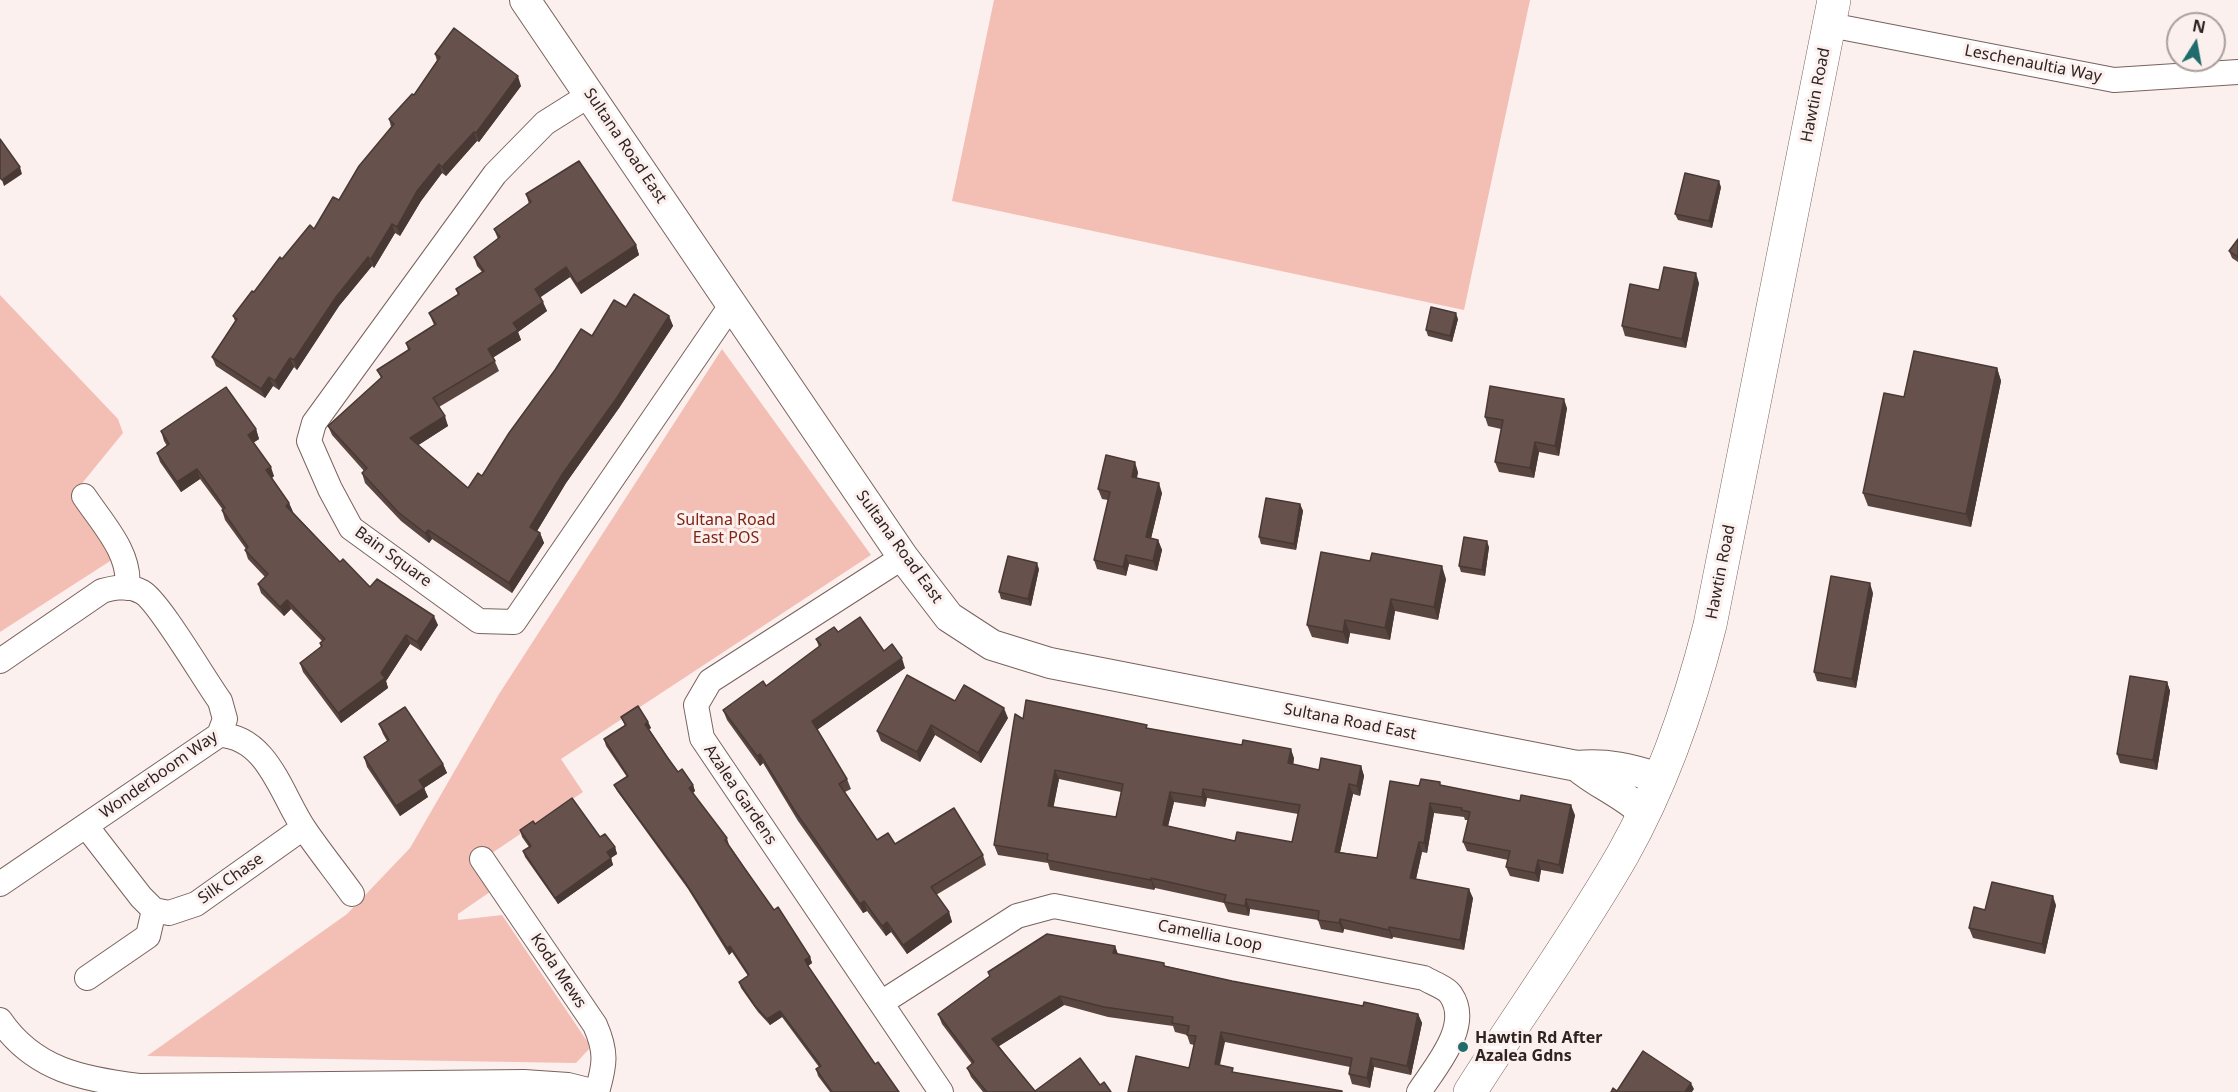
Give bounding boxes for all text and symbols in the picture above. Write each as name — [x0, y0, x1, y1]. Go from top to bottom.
north arrow — [2166, 12, 2226, 72]
text: N — [2191, 14, 2208, 38]
street label: Leschenaultia Way — [1963, 41, 2103, 87]
street label: Hawtin Road — [1797, 46, 1835, 144]
street label: Sultana Road East — [579, 85, 671, 207]
street label: Sultana Road East — [852, 487, 946, 607]
park label: Sultana Road East POS — [676, 510, 776, 548]
street label: Bain Square — [351, 523, 435, 591]
street label: Hawtin Road — [1702, 523, 1740, 621]
street label: Sultana Road East — [1282, 700, 1418, 744]
street label: Wonderboom Way — [96, 727, 222, 823]
street label: Azalea Gardens — [700, 741, 780, 849]
street label: Silk Chase — [195, 850, 267, 908]
street label: Camellia Loop — [1156, 916, 1264, 956]
street label: Koda Mews — [526, 930, 590, 1012]
place label: Hawtin Rd After Azalea Gdns — [1475, 1028, 1602, 1066]
marker: Hawtin Rd After Azalea Gdns — [1456, 1040, 1470, 1054]

